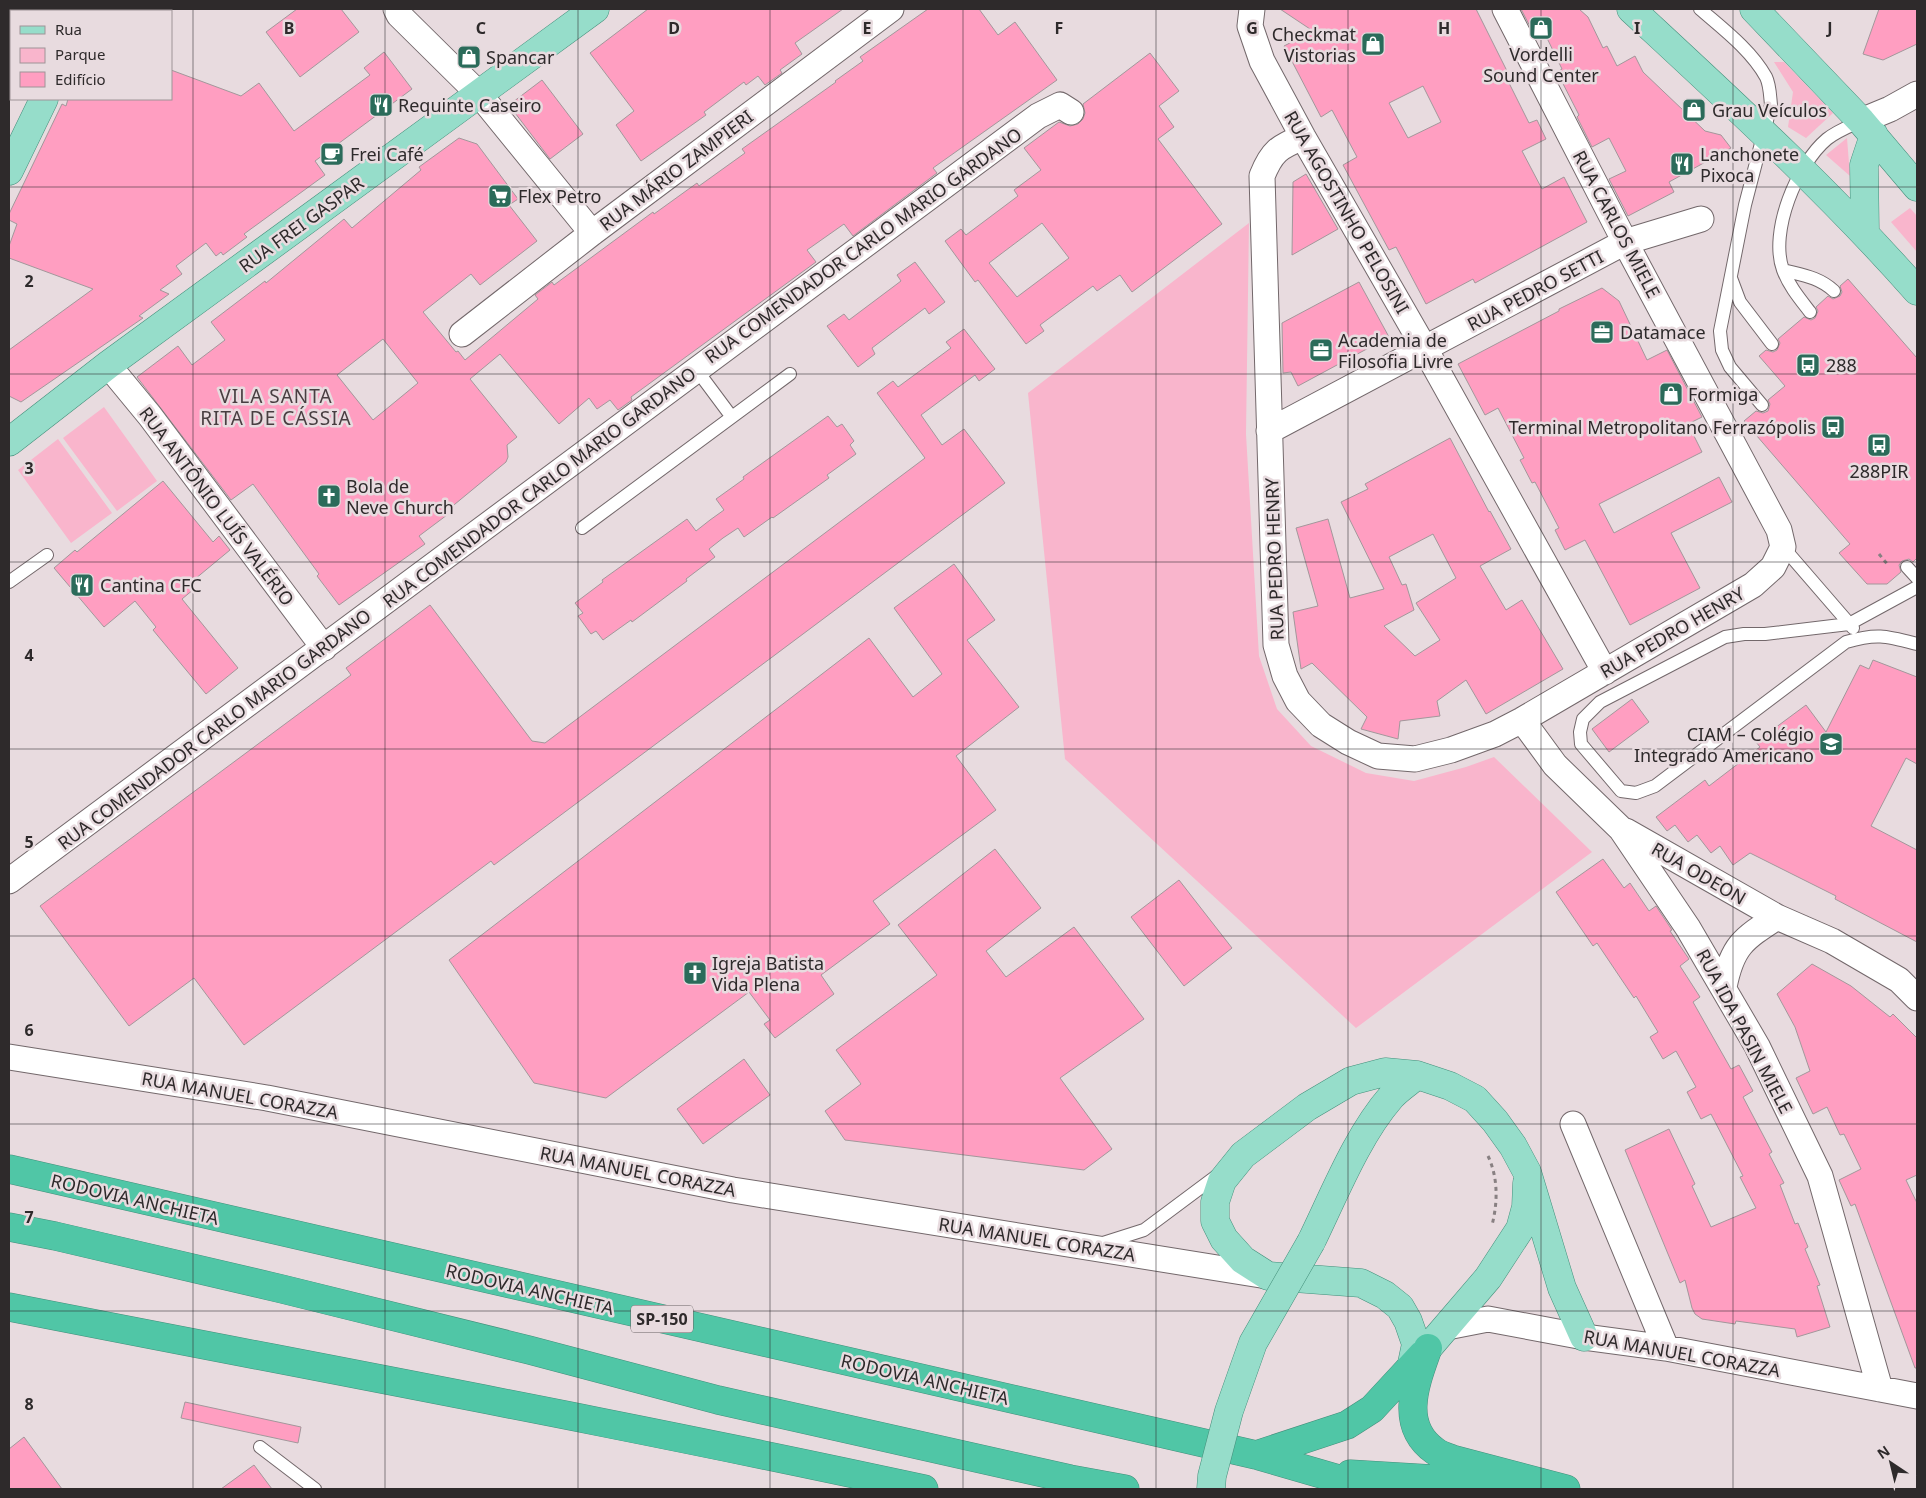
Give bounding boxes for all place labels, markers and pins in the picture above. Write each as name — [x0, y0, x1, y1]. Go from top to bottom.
shop icon: Vordelli Sound Center — [1528, 15, 1554, 41]
place label: Checkmat Vistorias — [1272, 22, 1356, 67]
shop icon: Checkmat Vistorias — [1360, 31, 1386, 57]
place label: Vordelli Sound Center — [1483, 42, 1599, 87]
shop icon: Spancar — [456, 44, 482, 70]
place label: Spancar — [486, 45, 555, 69]
restaurant icon: Requinte Caseiro — [368, 92, 394, 118]
place label: Requinte Caseiro — [398, 93, 542, 117]
shop icon: Grau Veículos — [1681, 97, 1707, 123]
place label: Grau Veículos — [1712, 98, 1827, 122]
cafe icon: Frei Café — [319, 141, 345, 167]
place label: Frei Café — [350, 142, 424, 166]
place label: Lanchonete Pixoca — [1700, 142, 1799, 187]
restaurant icon: Lanchonete Pixoca — [1669, 151, 1695, 177]
supermarket icon: Flex Petro — [487, 183, 513, 209]
place label: Flex Petro — [518, 184, 601, 208]
office icon: Datamace — [1589, 319, 1615, 345]
place label: Datamace — [1620, 320, 1706, 344]
place label: Academia de Filosofia Livre — [1338, 328, 1453, 373]
office icon: Academia de Filosofia Livre — [1308, 337, 1334, 363]
bus stop icon: 288 — [1795, 352, 1821, 378]
place label: 288 — [1826, 353, 1857, 377]
shop icon: Formiga — [1658, 381, 1684, 407]
place label: Formiga — [1688, 382, 1758, 406]
bus stop icon: Terminal Metropolitano Ferrazópolis — [1820, 414, 1846, 440]
place label: Terminal Metropolitano Ferrazópolis — [1509, 415, 1816, 439]
bus stop icon: 288PIR — [1866, 432, 1892, 458]
place label: 288PIR — [1849, 459, 1909, 483]
place label: Bola de Neve Church — [346, 474, 454, 519]
church icon: Bola de Neve Church — [316, 483, 342, 509]
restaurant icon: Cantina CFC — [69, 572, 95, 598]
place label: Cantina CFC — [100, 573, 202, 597]
place label: CIAM – Colégio Integrado Americano — [1634, 722, 1814, 767]
school or university icon: CIAM – Colégio Integrado Americano — [1818, 731, 1844, 757]
place label: Igreja Batista Vida Plena — [712, 951, 824, 996]
church icon: Igreja Batista Vida Plena — [682, 960, 708, 986]

